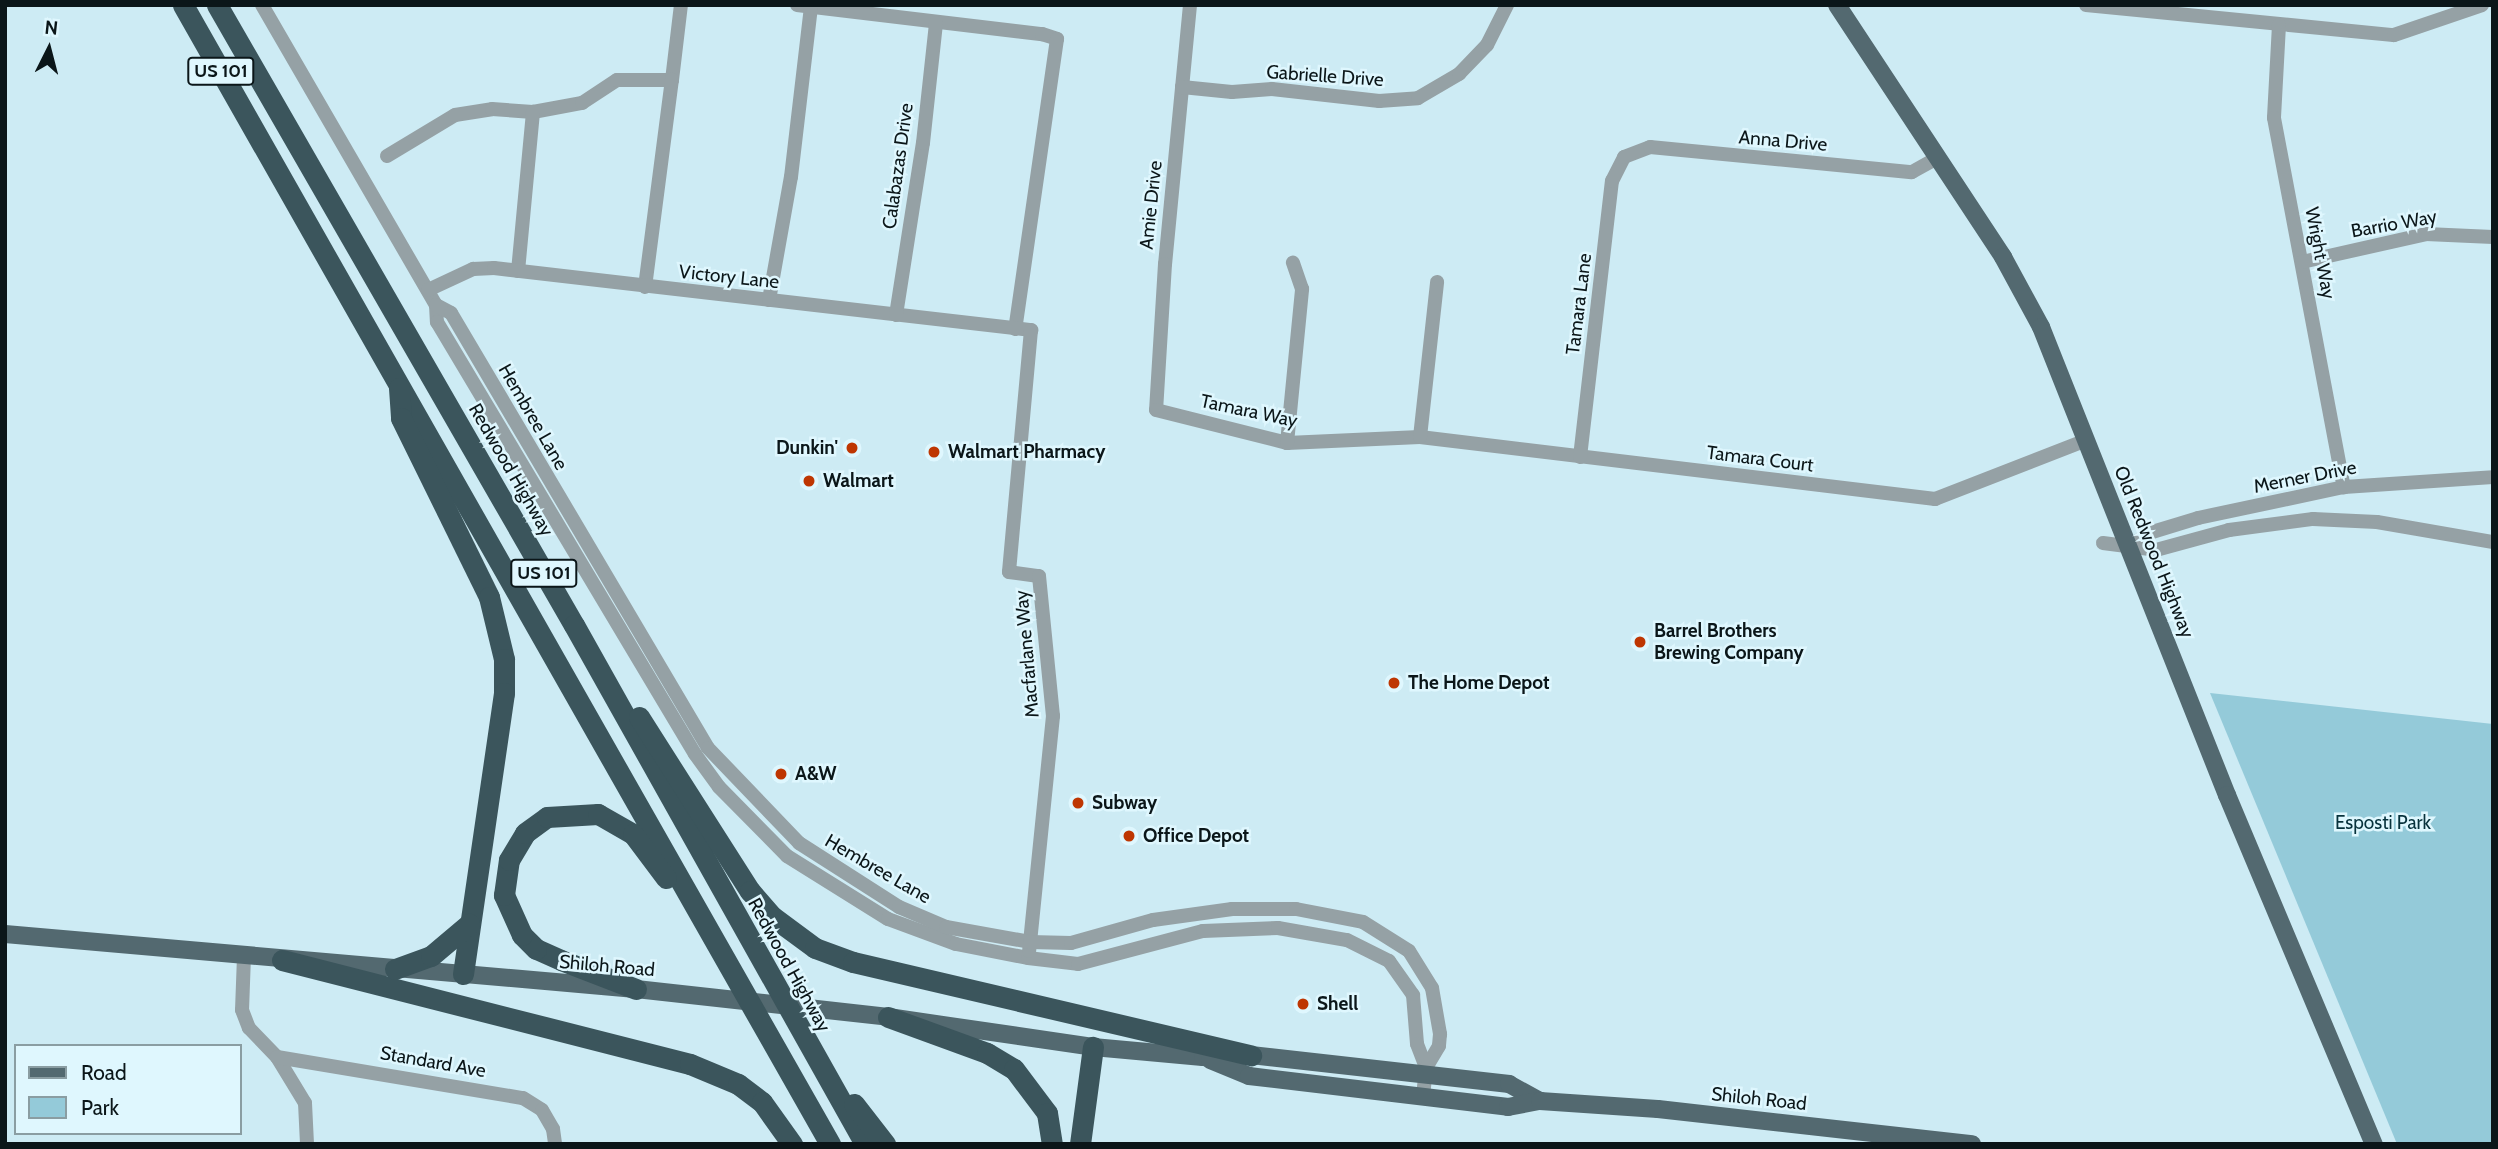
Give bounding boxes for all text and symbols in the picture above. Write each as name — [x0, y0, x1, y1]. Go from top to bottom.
north arrow — [14, 14, 84, 84]
text: N — [43, 15, 59, 40]
road number: US 101 — [186, 56, 256, 86]
street label: Gabrielle Drive — [1266, 61, 1384, 91]
street label: Calabazas Drive — [878, 102, 918, 230]
street label: Anna Drive — [1738, 126, 1828, 156]
street label: Amie Drive — [1135, 160, 1167, 250]
street label: Wright Way — [2300, 205, 2340, 301]
street label: Barrio Way — [2349, 205, 2439, 243]
street label: Tamara Lane — [1561, 252, 1597, 356]
street label: Victory Lane — [678, 260, 780, 294]
street label: Hembree Lane — [493, 360, 573, 474]
street label: Tamara Way — [1198, 390, 1300, 432]
street label: Redwood Highway — [464, 399, 558, 541]
place label: Dunkin' — [776, 437, 838, 459]
marker: Dunkin' — [844, 440, 860, 456]
place label: Walmart Pharmacy — [948, 441, 1105, 463]
street label: Tamara Court — [1705, 441, 1815, 477]
marker: Walmart Pharmacy — [926, 444, 942, 460]
street label: Merner Drive — [2252, 456, 2358, 498]
street label: Old Redwood Highway — [2109, 463, 2199, 641]
place label: Walmart — [823, 470, 894, 492]
marker: Walmart — [801, 473, 817, 489]
road number: US 101 — [509, 558, 579, 588]
street label: Macfarlane Way — [1010, 589, 1044, 719]
place label: Barrel Brothers Brewing Company — [1654, 620, 1804, 664]
marker: Barrel Brothers Brewing Company — [1632, 634, 1648, 650]
place label: The Home Depot — [1408, 672, 1549, 694]
marker: The Home Depot — [1386, 675, 1402, 691]
place label: A&W — [795, 763, 836, 785]
marker: A&W — [773, 766, 789, 782]
place label: Subway — [1092, 792, 1157, 814]
marker: Subway — [1070, 795, 1086, 811]
park label: Esposti Park — [2335, 812, 2431, 834]
place label: Office Depot — [1143, 825, 1249, 847]
marker: Office Depot — [1121, 828, 1137, 844]
street label: Hembree Lane — [821, 829, 935, 909]
street label: Redwood Highway — [743, 894, 835, 1036]
street label: Shiloh Road — [558, 950, 656, 982]
place label: Shell — [1317, 993, 1358, 1015]
marker: Shell — [1295, 996, 1311, 1012]
street label: Standard Ave — [378, 1041, 488, 1083]
legend — [14, 1044, 242, 1135]
text: Road — [81, 1060, 127, 1085]
street label: Shiloh Road — [1710, 1083, 1808, 1115]
text: Park — [81, 1095, 119, 1120]

